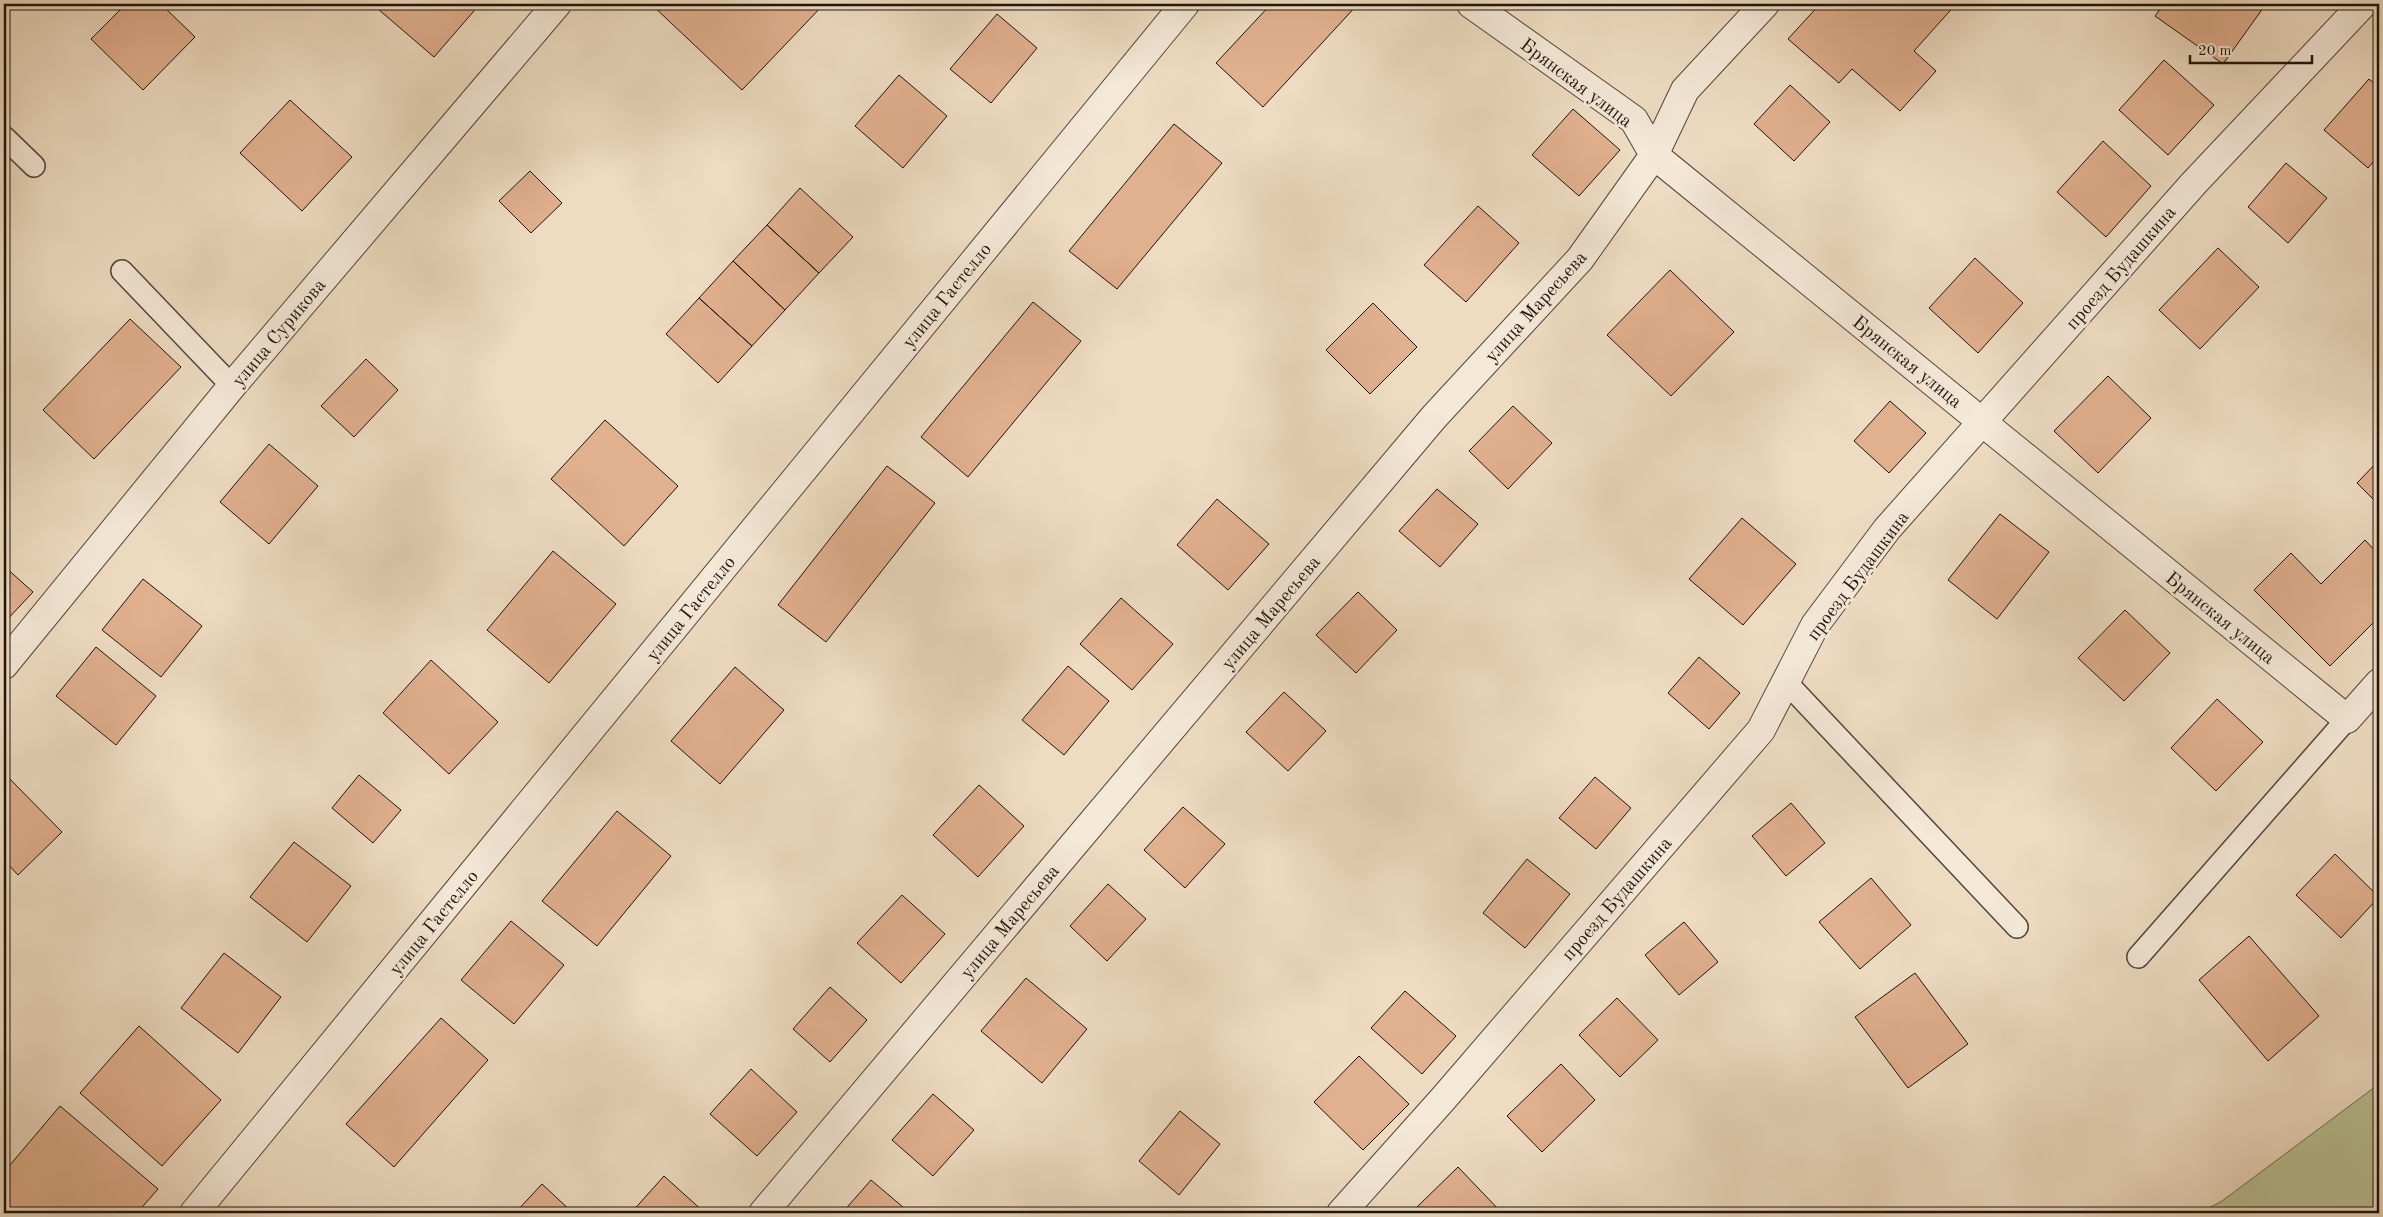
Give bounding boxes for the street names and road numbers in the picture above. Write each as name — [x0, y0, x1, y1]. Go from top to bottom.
street label: Брянская улица — [1516, 36, 1635, 132]
street label: проезд Будашкина — [2063, 203, 2181, 334]
street label: улица Гастелло — [900, 240, 996, 353]
street label: улица Маресьева — [1482, 248, 1592, 367]
street label: улица Сурикова — [229, 276, 331, 391]
street label: Брянская улица — [1848, 313, 1965, 413]
street label: проезд Будашкина — [1804, 508, 1914, 645]
street label: улица Гастелло — [644, 553, 740, 666]
street label: улица Маресьева — [1219, 553, 1325, 674]
street label: Брянская улица — [2161, 569, 2278, 669]
street label: проезд Будашкина — [1559, 834, 1677, 965]
street label: улица Маресьева — [958, 862, 1064, 983]
street label: улица Гастелло — [387, 867, 483, 980]

